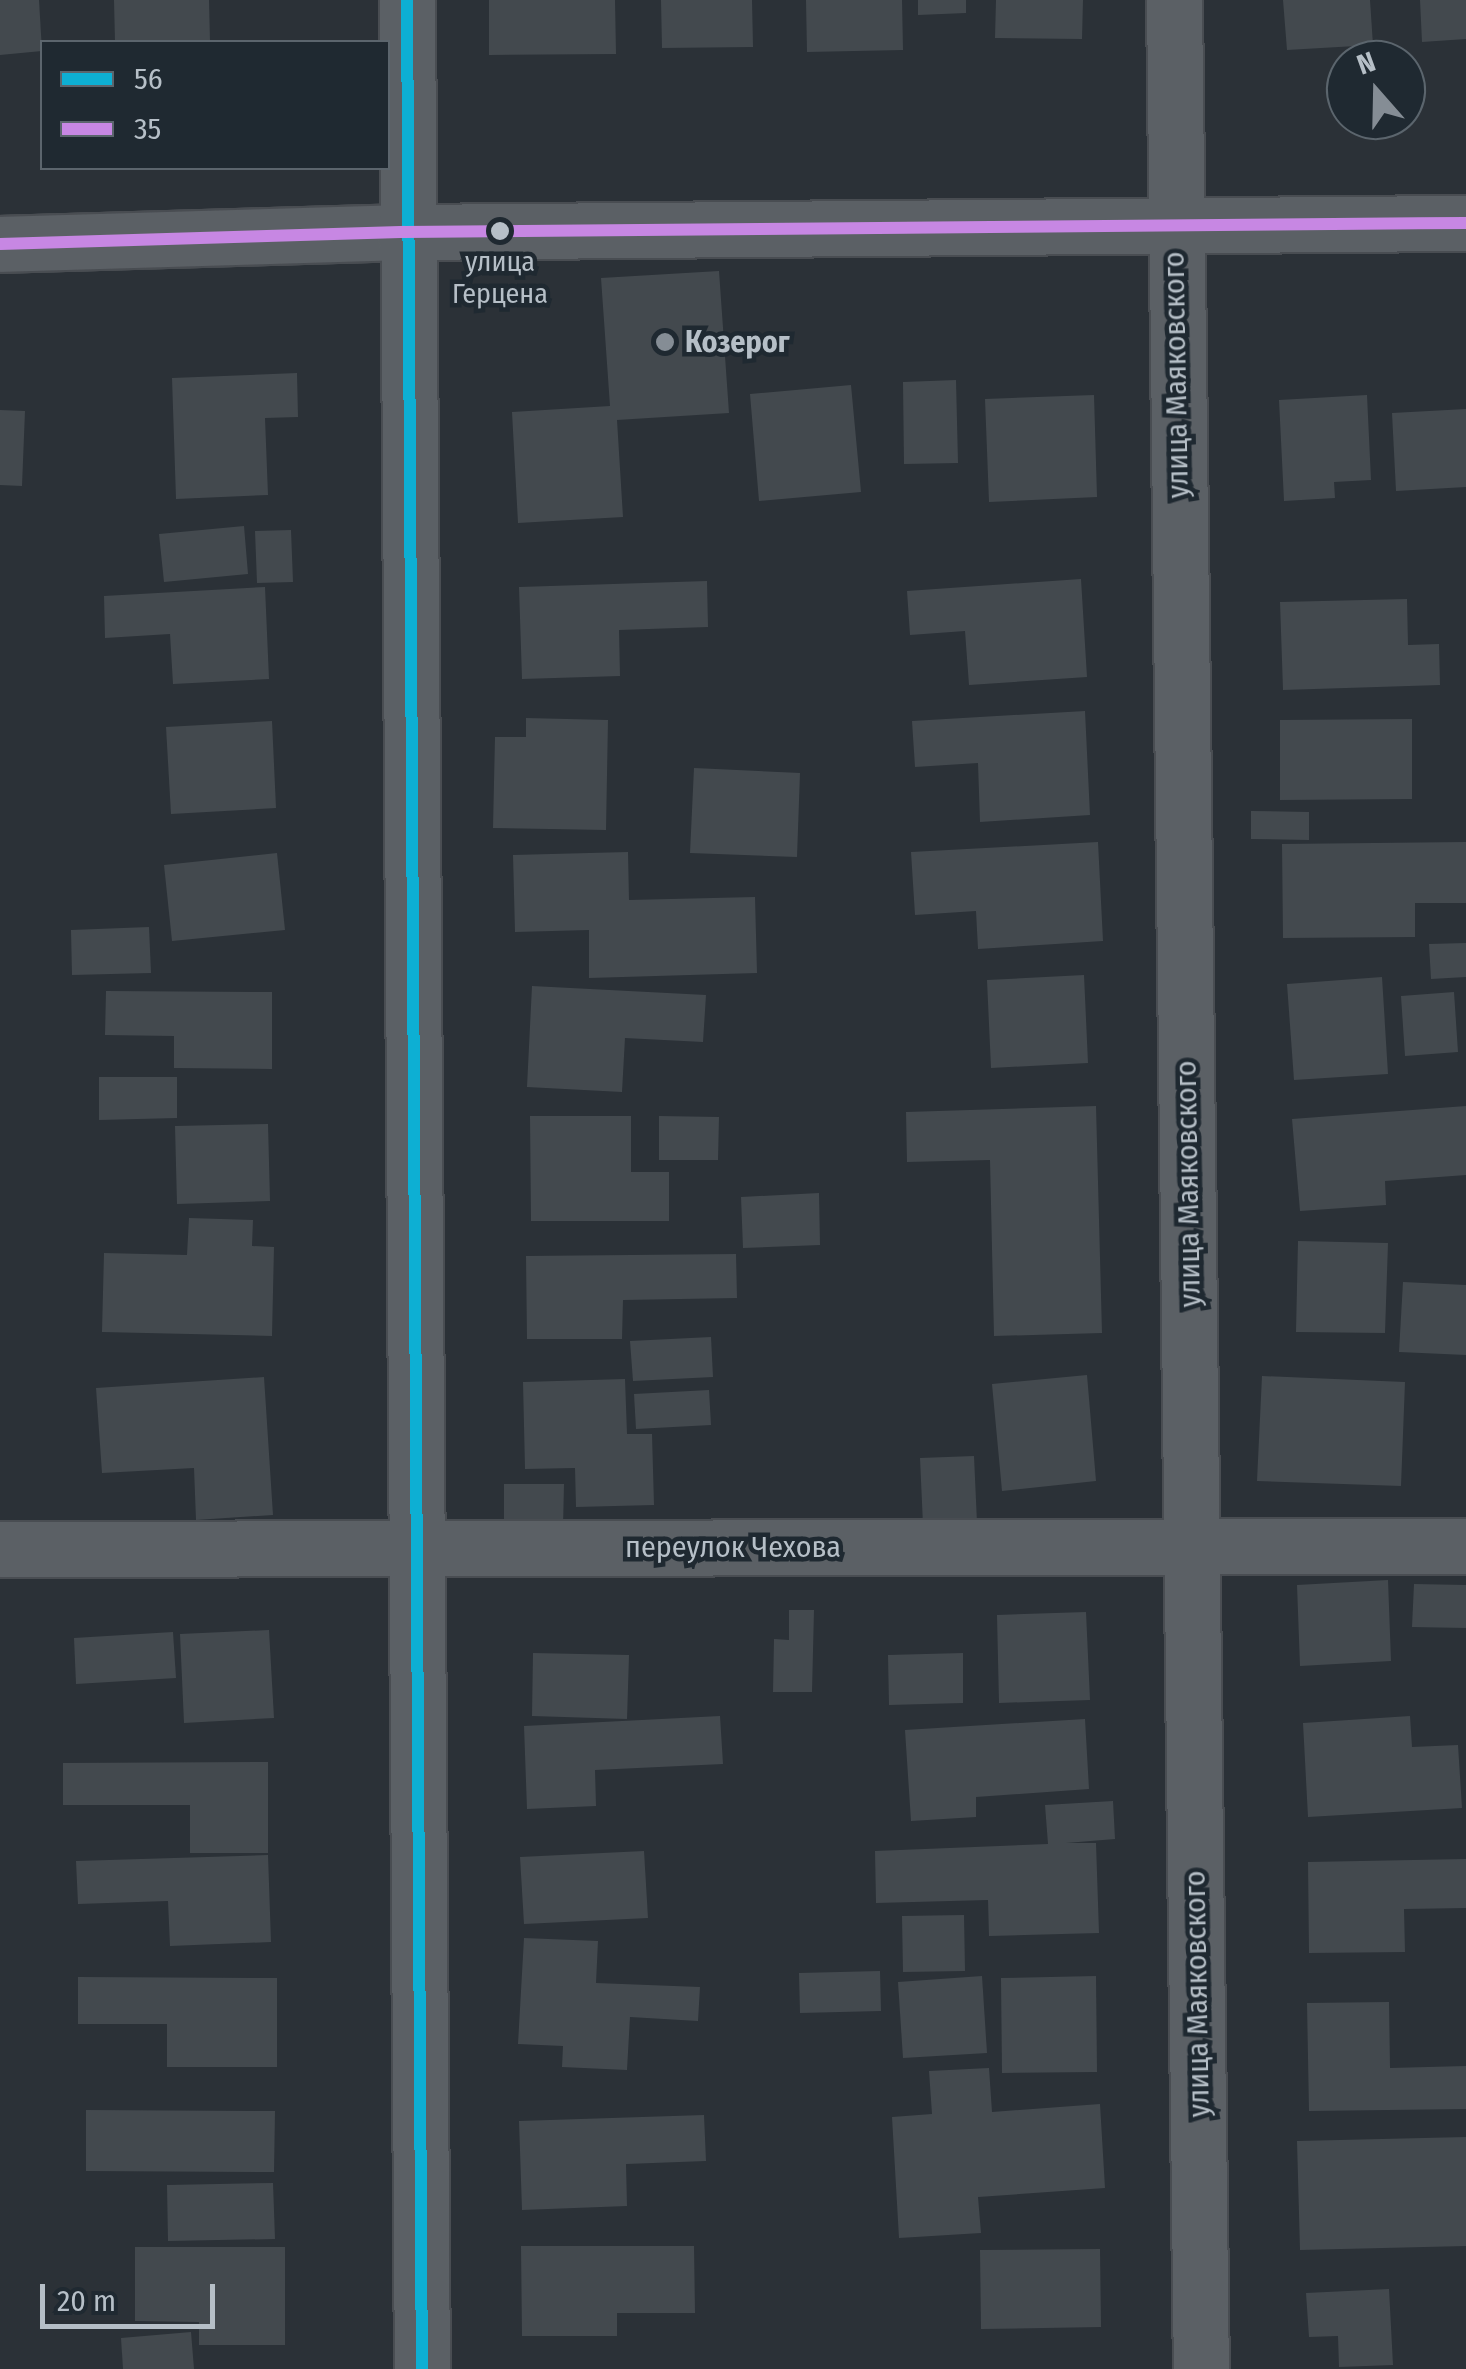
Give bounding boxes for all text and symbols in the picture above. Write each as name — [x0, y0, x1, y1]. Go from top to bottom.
legend — [40, 40, 390, 170]
north arrow — [1326, 40, 1426, 140]
text: N — [1353, 45, 1380, 82]
text: 56 — [134, 61, 163, 97]
text: 35 — [134, 111, 161, 147]
marker: улица Герцена — [490, 221, 510, 241]
place label: улица Герцена — [452, 245, 548, 311]
street label: улица Маяковского — [1156, 251, 1196, 499]
place label: Козерог — [685, 324, 790, 360]
marker: Козерог — [654, 331, 676, 353]
street label: улица Маяковского — [1168, 1060, 1208, 1308]
street label: переулок Чехова — [625, 1529, 841, 1565]
street label: улица Маяковского — [1177, 1870, 1217, 2118]
scale bar — [45, 2264, 220, 2326]
text: 20 m — [57, 2283, 116, 2319]

